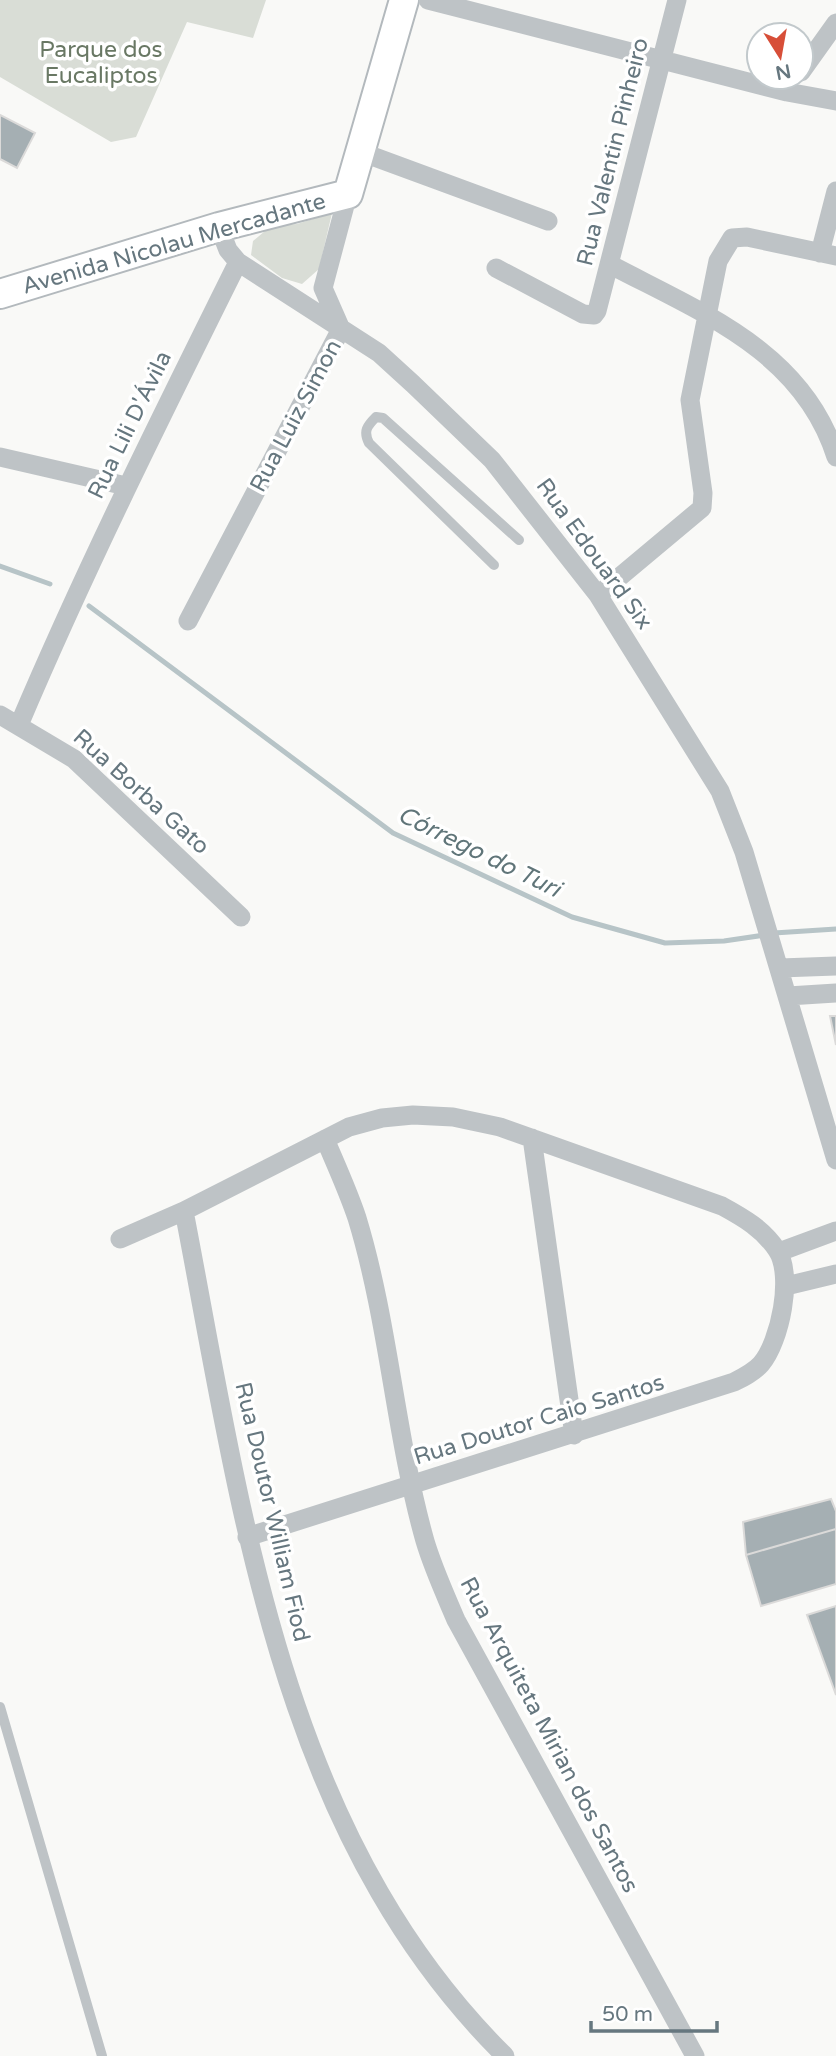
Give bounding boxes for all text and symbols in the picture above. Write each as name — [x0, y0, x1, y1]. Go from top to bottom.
north arrow — [745, 21, 815, 91]
street label: Rua Valentin Pinheiro — [571, 35, 655, 269]
park label: Parque dos Eucaliptos — [39, 36, 163, 90]
text: N — [773, 59, 793, 84]
street label: Avenida Nicolau Mercadante — [19, 187, 329, 301]
street label: Rua Luiz Simon — [244, 335, 348, 497]
street label: Rua Lili D'Ávila — [82, 347, 178, 503]
street label: Rua Edouard Six — [530, 473, 658, 635]
street label: Rua Borba Gato — [67, 723, 215, 861]
water label: Córrego do Turi — [393, 800, 568, 905]
street label: Rua Doutor Caio Santos — [410, 1369, 668, 1471]
street label: Rua Doutor William Fiod — [229, 1380, 315, 1644]
street label: Rua Arquiteta Mirian dos Santos — [454, 1572, 644, 1898]
scale bar — [591, 1990, 717, 2034]
text: 50 m — [602, 2002, 653, 2027]

